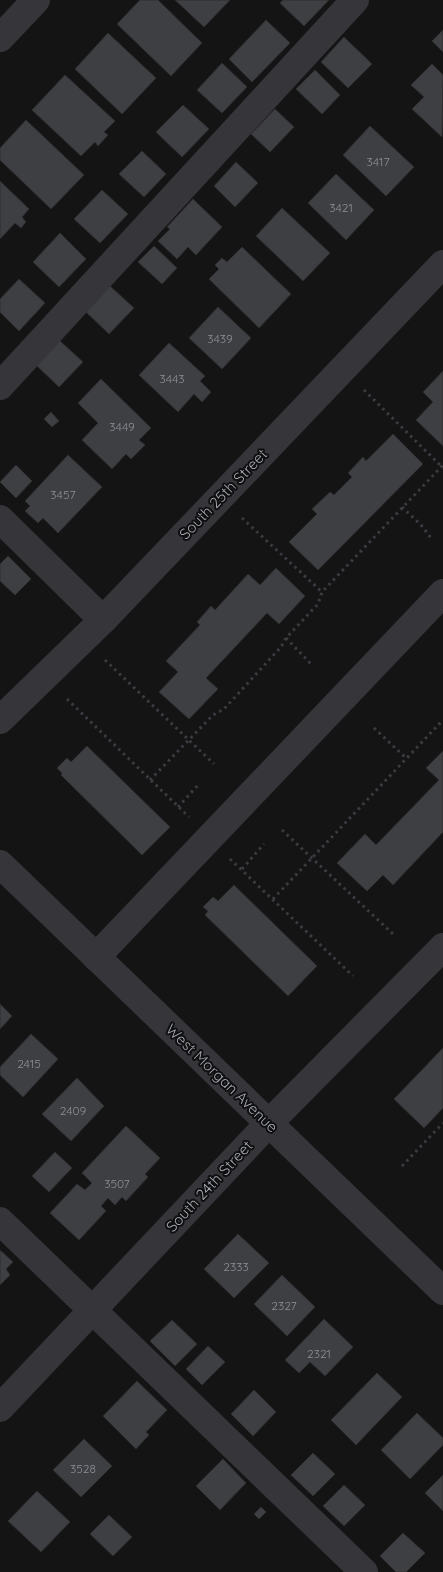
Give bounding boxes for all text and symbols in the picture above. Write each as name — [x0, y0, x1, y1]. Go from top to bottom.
house number: 3417 — [366, 154, 390, 169]
house number: 3421 — [329, 200, 353, 215]
house number: 3439 — [207, 331, 233, 346]
house number: 3443 — [159, 371, 185, 386]
house number: 3449 — [109, 419, 135, 434]
street label: South 25th Street — [175, 445, 271, 543]
house number: 3457 — [50, 487, 76, 502]
street label: West Morgan Avenue — [162, 1020, 282, 1136]
house number: 2415 — [17, 1056, 41, 1071]
house number: 2409 — [60, 1103, 87, 1118]
street label: South 24th Street — [162, 1136, 256, 1236]
house number: 3507 — [104, 1176, 130, 1191]
house number: 2333 — [223, 1259, 249, 1274]
house number: 2327 — [271, 1298, 297, 1313]
house number: 2321 — [307, 1346, 331, 1361]
house number: 3528 — [70, 1461, 96, 1476]

